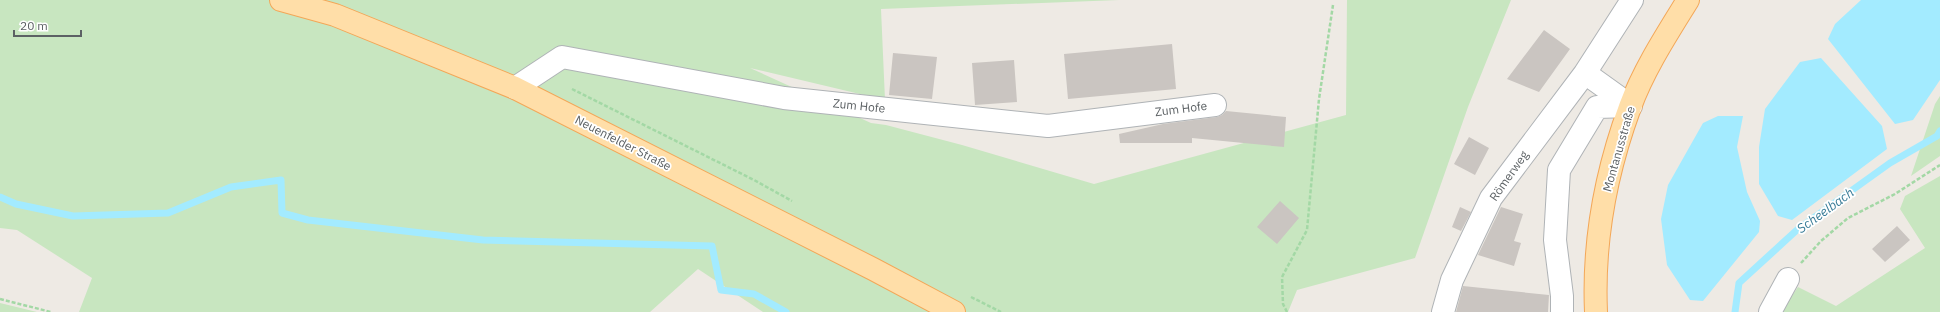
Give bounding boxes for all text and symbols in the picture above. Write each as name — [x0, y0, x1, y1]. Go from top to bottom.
scale bar — [14, 12, 81, 38]
text: 20 m — [20, 18, 48, 33]
street label: Zum Hofe — [832, 95, 886, 116]
street label: Zum Hofe — [1154, 98, 1208, 119]
street label: Montanusstraße — [1599, 104, 1638, 193]
street label: Neuenfelder Straße — [573, 112, 674, 173]
street label: Römerweg — [1486, 147, 1532, 204]
water label: Scheelbach — [1793, 184, 1857, 237]

